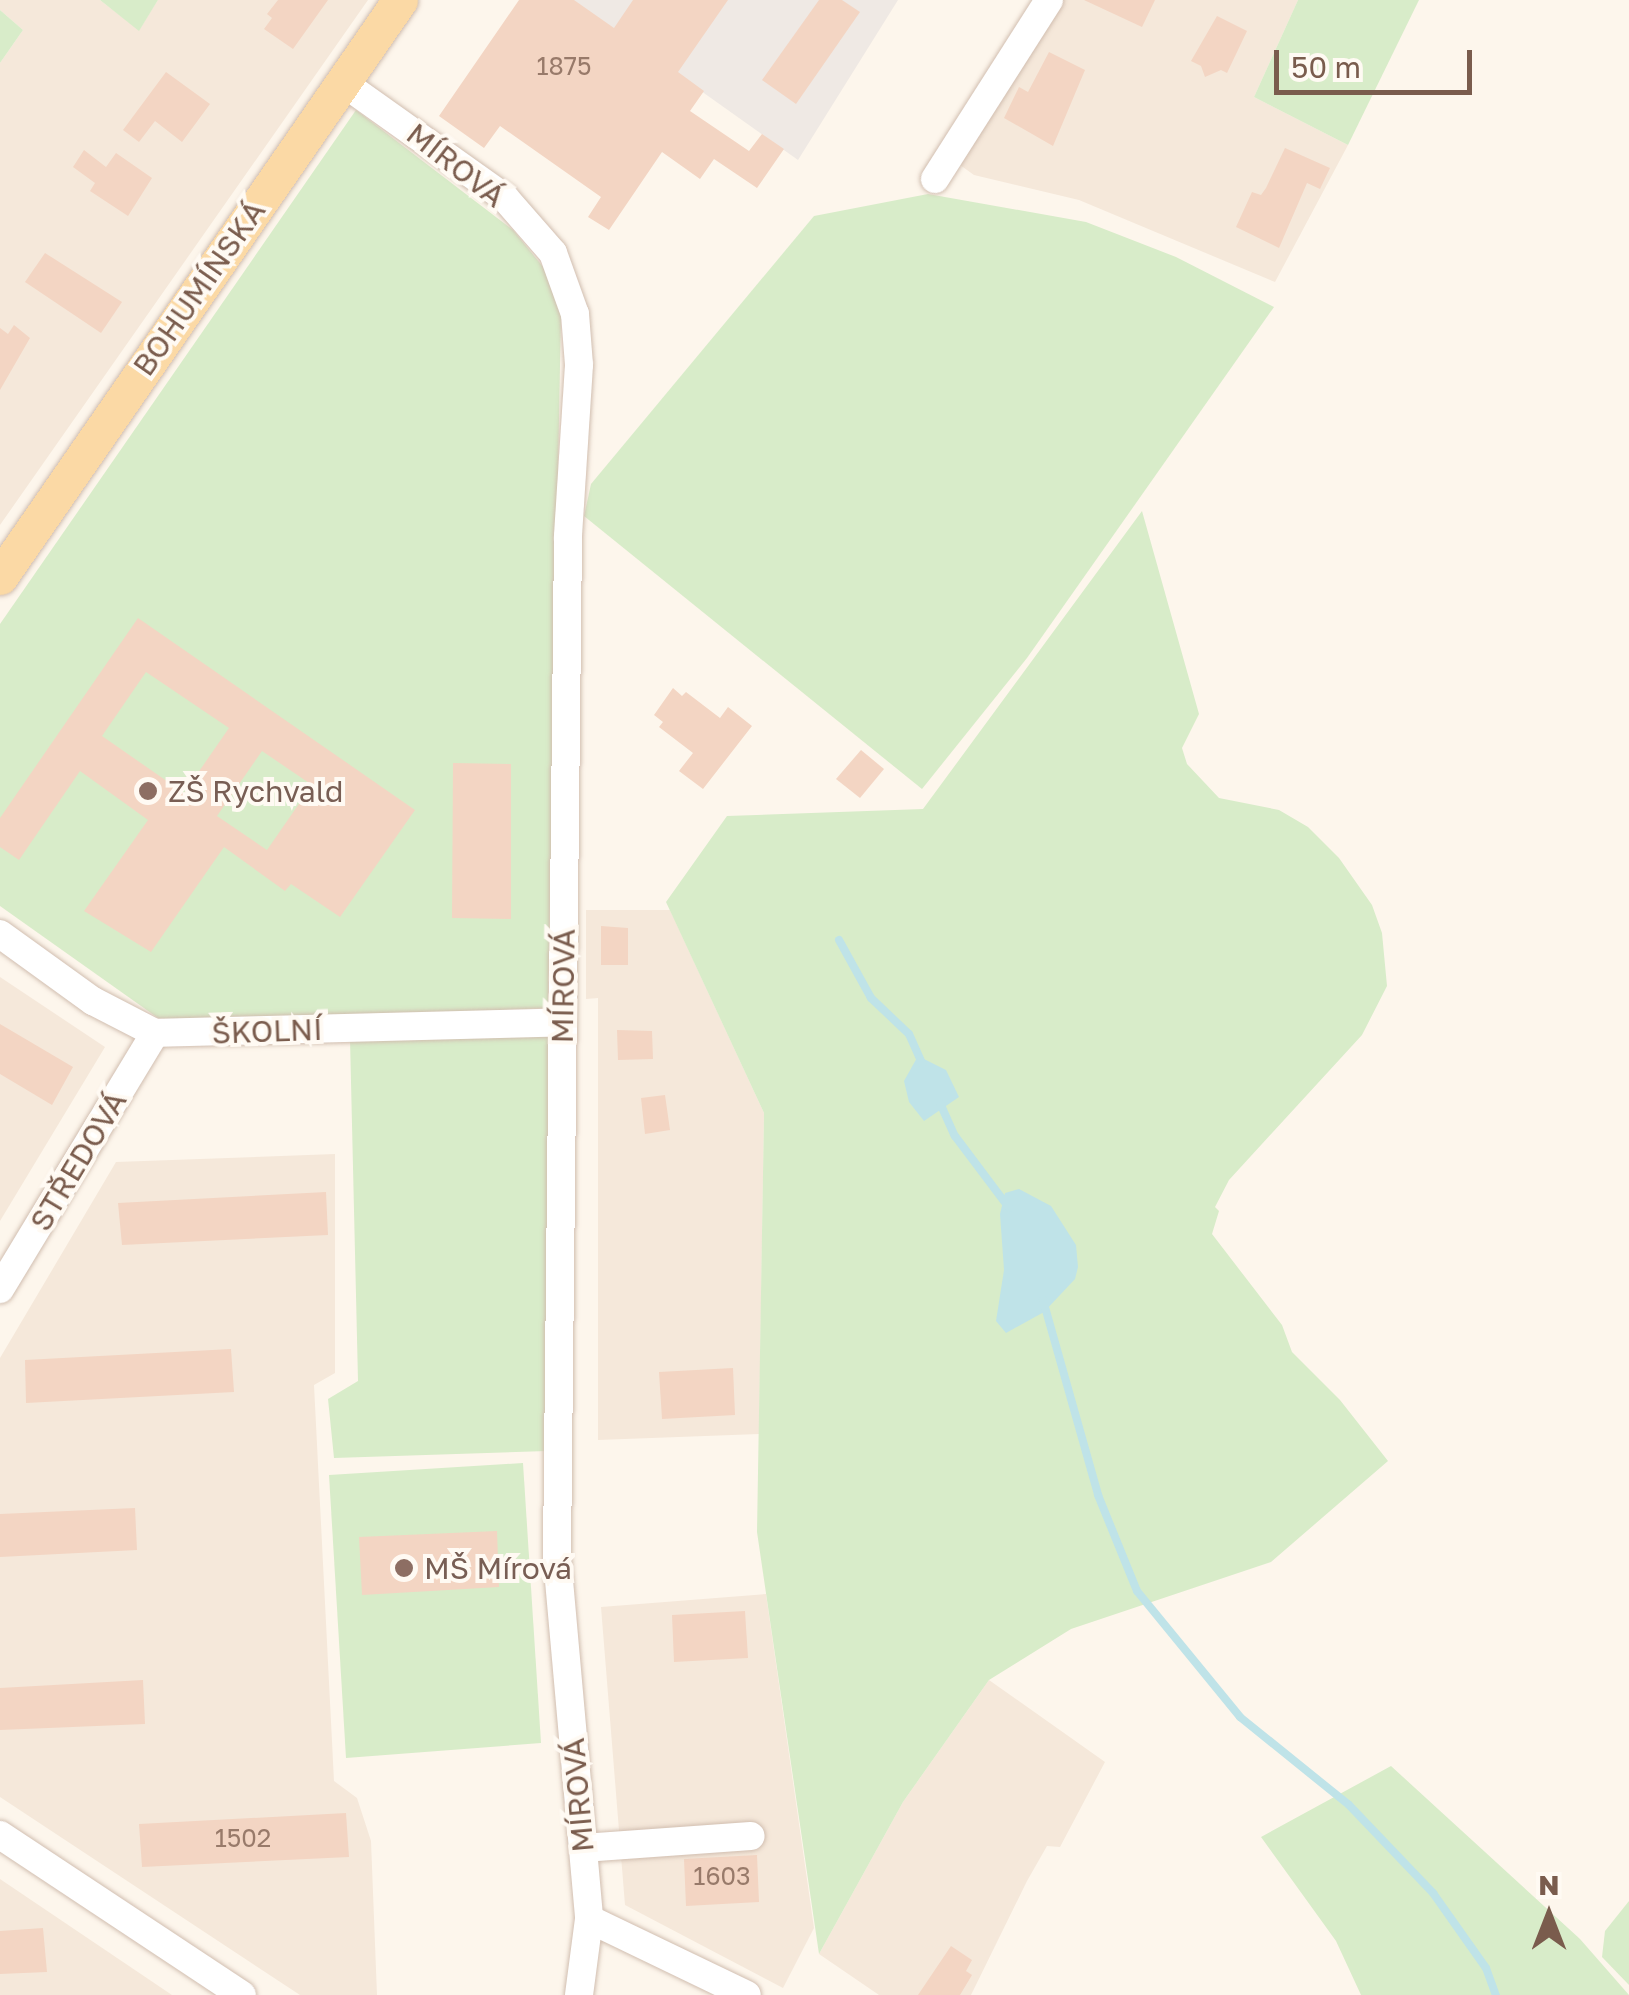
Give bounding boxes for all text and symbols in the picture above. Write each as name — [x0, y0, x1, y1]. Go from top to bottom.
scale bar — [1279, 30, 1476, 92]
text: 50 m — [1291, 49, 1361, 85]
house number: 1875 — [536, 51, 592, 81]
street label: MÍROVÁ — [400, 116, 512, 214]
street label: BOHUMÍNSKÁ — [125, 194, 273, 382]
place label: ZŠ Rychvald — [168, 773, 343, 809]
marker: ZŠ Rychvald — [137, 780, 159, 802]
street label: MÍROVÁ — [544, 928, 582, 1044]
street label: ŠKOLNÍ — [211, 1011, 323, 1051]
street label: STŘEDOVÁ — [22, 1085, 134, 1237]
place label: MŠ Mírová — [424, 1550, 572, 1586]
marker: MŠ Mírová — [393, 1557, 415, 1579]
street label: MÍROVÁ — [555, 1736, 601, 1854]
house number: 1502 — [215, 1823, 271, 1853]
house number: 1603 — [693, 1861, 751, 1891]
north arrow — [1499, 1865, 1599, 1965]
text: N — [1538, 1868, 1560, 1901]

